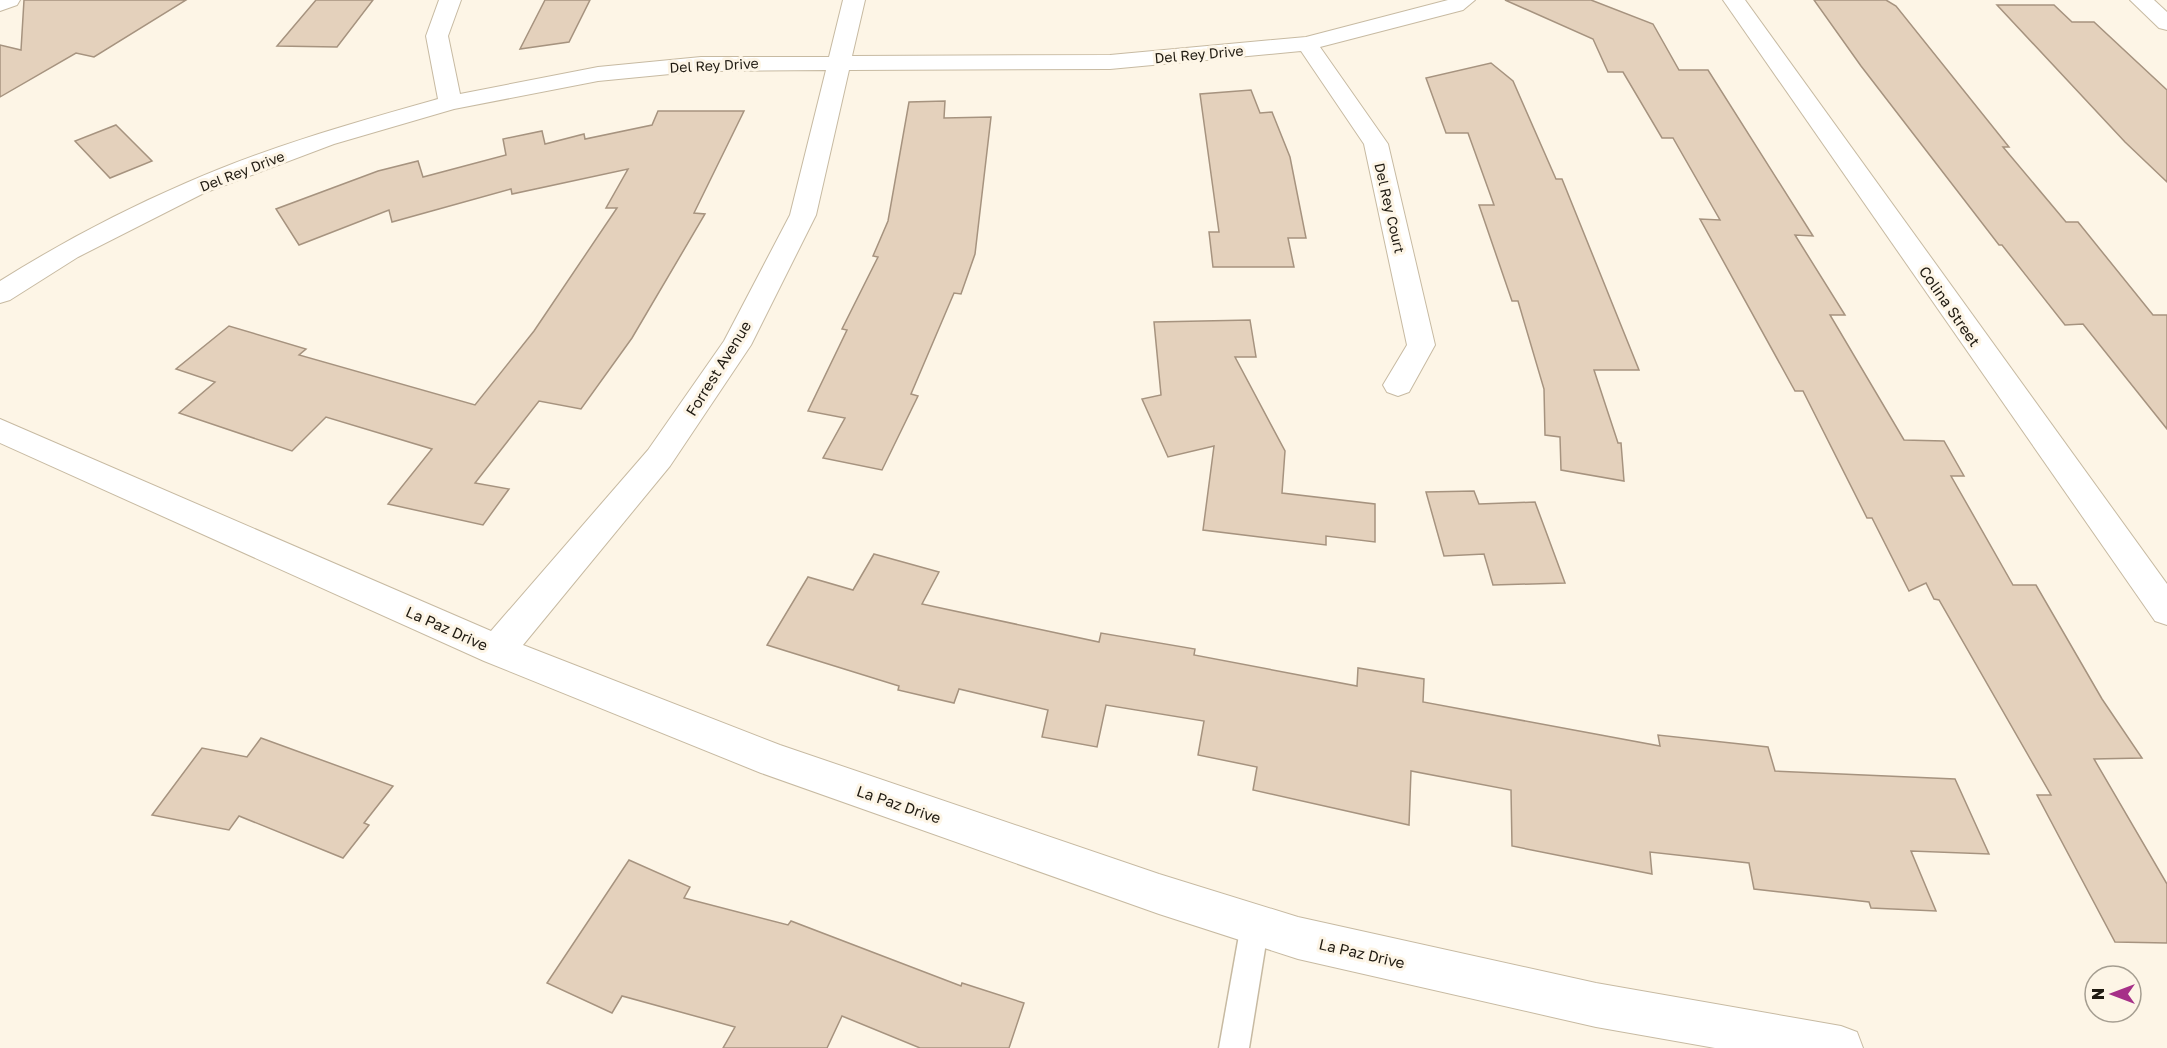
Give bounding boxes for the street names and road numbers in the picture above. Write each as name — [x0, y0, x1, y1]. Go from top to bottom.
street label: Del Rey Drive — [1154, 42, 1244, 66]
street label: Del Rey Drive — [669, 54, 759, 76]
street label: Del Rey Drive — [197, 147, 287, 195]
street label: Del Rey Court — [1371, 161, 1409, 255]
street label: Colina Street — [1916, 262, 1984, 350]
street label: Forrest Avenue — [682, 317, 755, 419]
street label: La Paz Drive — [403, 602, 491, 654]
street label: La Paz Drive — [855, 781, 944, 827]
street label: La Paz Drive — [1317, 934, 1407, 972]

